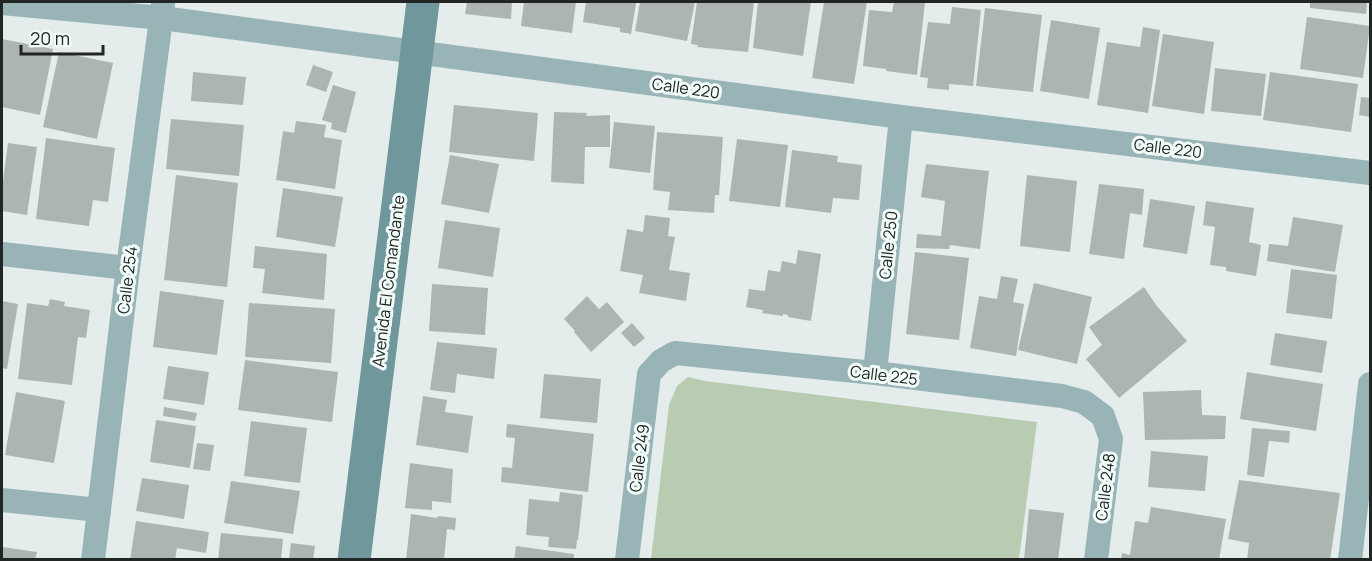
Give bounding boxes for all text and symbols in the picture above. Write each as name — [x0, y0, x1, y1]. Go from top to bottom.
scale bar — [21, 18, 104, 56]
text: 20 m — [30, 26, 70, 50]
street label: Calle 220 — [651, 72, 721, 104]
street label: Calle 220 — [1133, 133, 1203, 163]
street label: Avenida El Comandante — [367, 194, 409, 368]
street label: Calle 250 — [873, 210, 903, 280]
street label: Calle 254 — [112, 245, 142, 315]
street label: Calle 225 — [849, 360, 919, 390]
street label: Calle 249 — [624, 423, 654, 493]
street label: Calle 248 — [1090, 452, 1120, 522]

